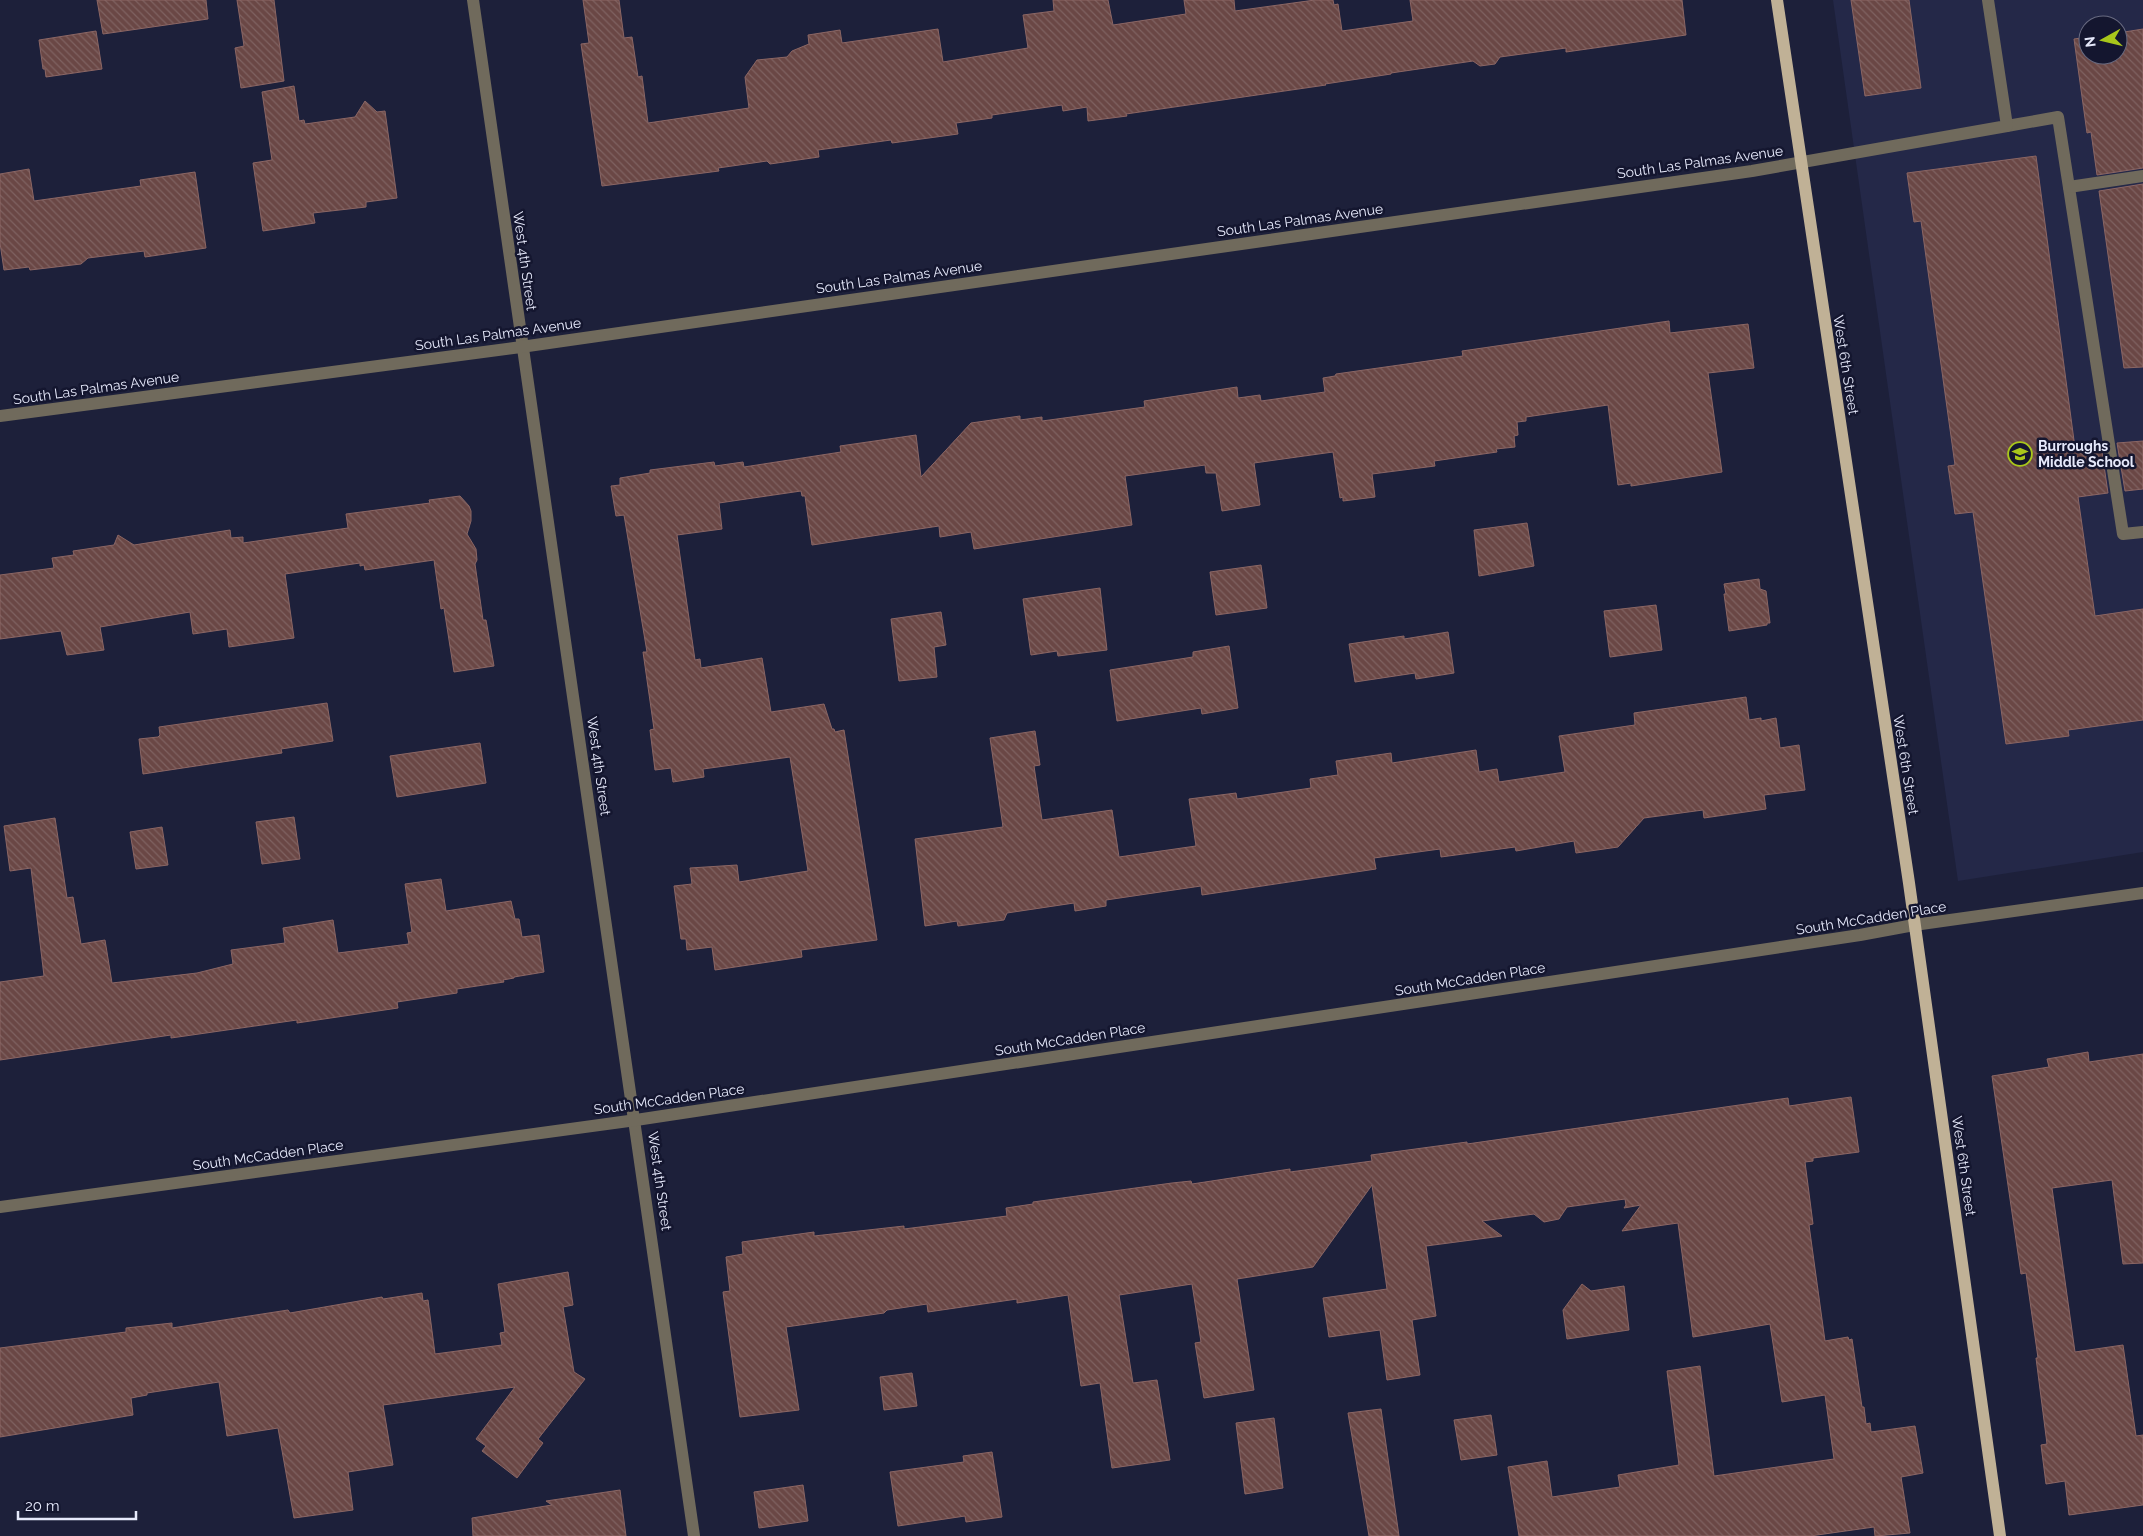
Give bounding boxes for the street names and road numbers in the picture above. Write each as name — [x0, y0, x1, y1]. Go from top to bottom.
street label: South Las Palmas Avenue — [1616, 142, 1784, 182]
street label: South Las Palmas Avenue — [1216, 200, 1384, 240]
street label: West 4th Street — [510, 210, 540, 312]
street label: South Las Palmas Avenue — [815, 257, 983, 297]
street label: South Las Palmas Avenue — [414, 314, 582, 354]
street label: West 6th Street — [1830, 314, 1862, 416]
street label: South Las Palmas Avenue — [12, 368, 180, 408]
street label: West 6th Street — [1890, 714, 1922, 816]
street label: West 4th Street — [584, 715, 614, 817]
street label: South McCadden Place — [1795, 898, 1947, 938]
street label: South McCadden Place — [1394, 959, 1546, 999]
street label: South McCadden Place — [994, 1019, 1146, 1059]
street label: South McCadden Place — [593, 1081, 745, 1117]
street label: West 6th Street — [1949, 1115, 1979, 1217]
street label: West 4th Street — [645, 1130, 675, 1232]
street label: South McCadden Place — [192, 1137, 344, 1173]

